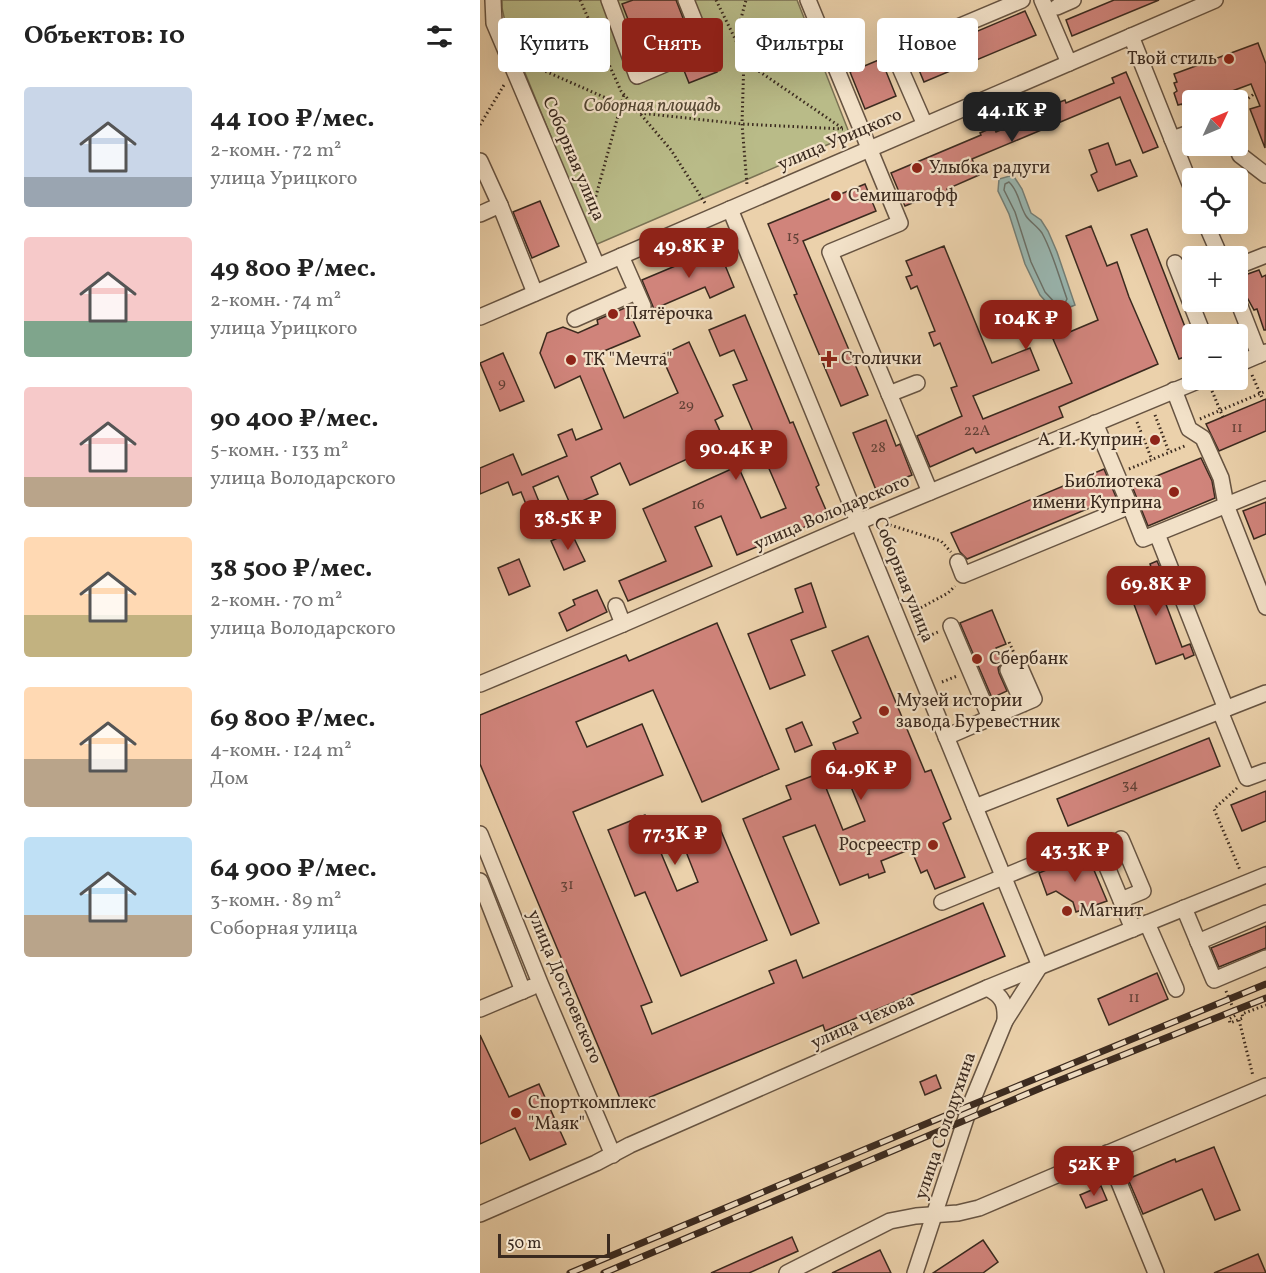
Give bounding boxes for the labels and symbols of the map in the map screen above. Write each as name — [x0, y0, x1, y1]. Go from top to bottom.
place label: Твой стиль — [1127, 47, 1217, 72]
marker: Твой стиль — [1222, 52, 1236, 66]
north arrow — [1182, 90, 1248, 156]
pin: 44.1K ₽ — [957, 92, 1067, 143]
street label: Соборная улица — [535, 93, 611, 225]
park label: Соборная площадь — [583, 94, 721, 119]
street label: улица Урицкого — [774, 103, 906, 177]
place label: Улыбка радуги — [929, 156, 1050, 181]
marker: Улыбка радуги — [910, 161, 924, 175]
place label: Семишагофф — [848, 184, 958, 209]
marker: Семишагофф — [829, 189, 843, 203]
house number: 15 — [786, 227, 800, 248]
pin: 49.8K ₽ — [634, 228, 744, 279]
pin: 104K ₽ — [977, 300, 1075, 351]
place label: Пятёрочка — [625, 302, 713, 327]
marker: Пятёрочка — [606, 307, 620, 321]
place label: Столички — [841, 347, 922, 372]
place label: ТК "Мечта" — [583, 348, 672, 373]
marker: Столички — [822, 352, 836, 366]
marker: ТК "Мечта" — [564, 353, 578, 367]
house number: 9 — [498, 373, 506, 394]
house number: 29 — [678, 395, 694, 416]
house number: 11 — [1231, 418, 1243, 439]
house number: 22А — [964, 421, 991, 442]
place label: А. И. Куприн — [1038, 428, 1143, 453]
pin: 90.4K ₽ — [681, 430, 791, 481]
marker: А. И. Куприн — [1148, 433, 1162, 447]
house number: 28 — [870, 438, 886, 459]
street label: улица Володарского — [750, 469, 914, 557]
place label: Библиотека имени Куприна — [1032, 470, 1162, 516]
marker: Библиотека имени Куприна — [1167, 485, 1181, 499]
house number: 16 — [691, 495, 705, 516]
pin: 38.5K ₽ — [513, 500, 623, 551]
street label: Соборная улица — [866, 514, 940, 646]
pin: 69.8K ₽ — [1101, 566, 1211, 617]
place label: Сбербанк — [989, 647, 1069, 672]
marker: Сбербанк — [970, 652, 984, 666]
place label: Музей истории завода Буревестник — [896, 689, 1061, 735]
marker: Музей истории завода Буревестник — [877, 704, 891, 718]
pin: 64.9K ₽ — [806, 750, 916, 801]
house number: 34 — [1122, 775, 1138, 796]
pin: 77.3K ₽ — [620, 815, 730, 866]
pin: 43.3K ₽ — [1020, 832, 1130, 883]
place label: Росреестр — [838, 833, 921, 858]
marker: Росреестр — [926, 838, 940, 852]
house number: 31 — [560, 875, 574, 896]
place label: Магнит — [1079, 899, 1143, 924]
marker: Магнит — [1060, 904, 1074, 918]
street label: улица Достоевского — [520, 906, 608, 1068]
street label: улица Чехова — [807, 988, 919, 1056]
house number: 11 — [1128, 988, 1140, 1009]
street label: улица Солодухина — [909, 1049, 983, 1203]
place label: Спорткомплекс "Маяк" — [528, 1091, 656, 1137]
marker: Спорткомплекс "Маяк" — [509, 1106, 523, 1120]
pin: 52K ₽ — [1052, 1146, 1136, 1197]
scale bar — [498, 1231, 610, 1258]

